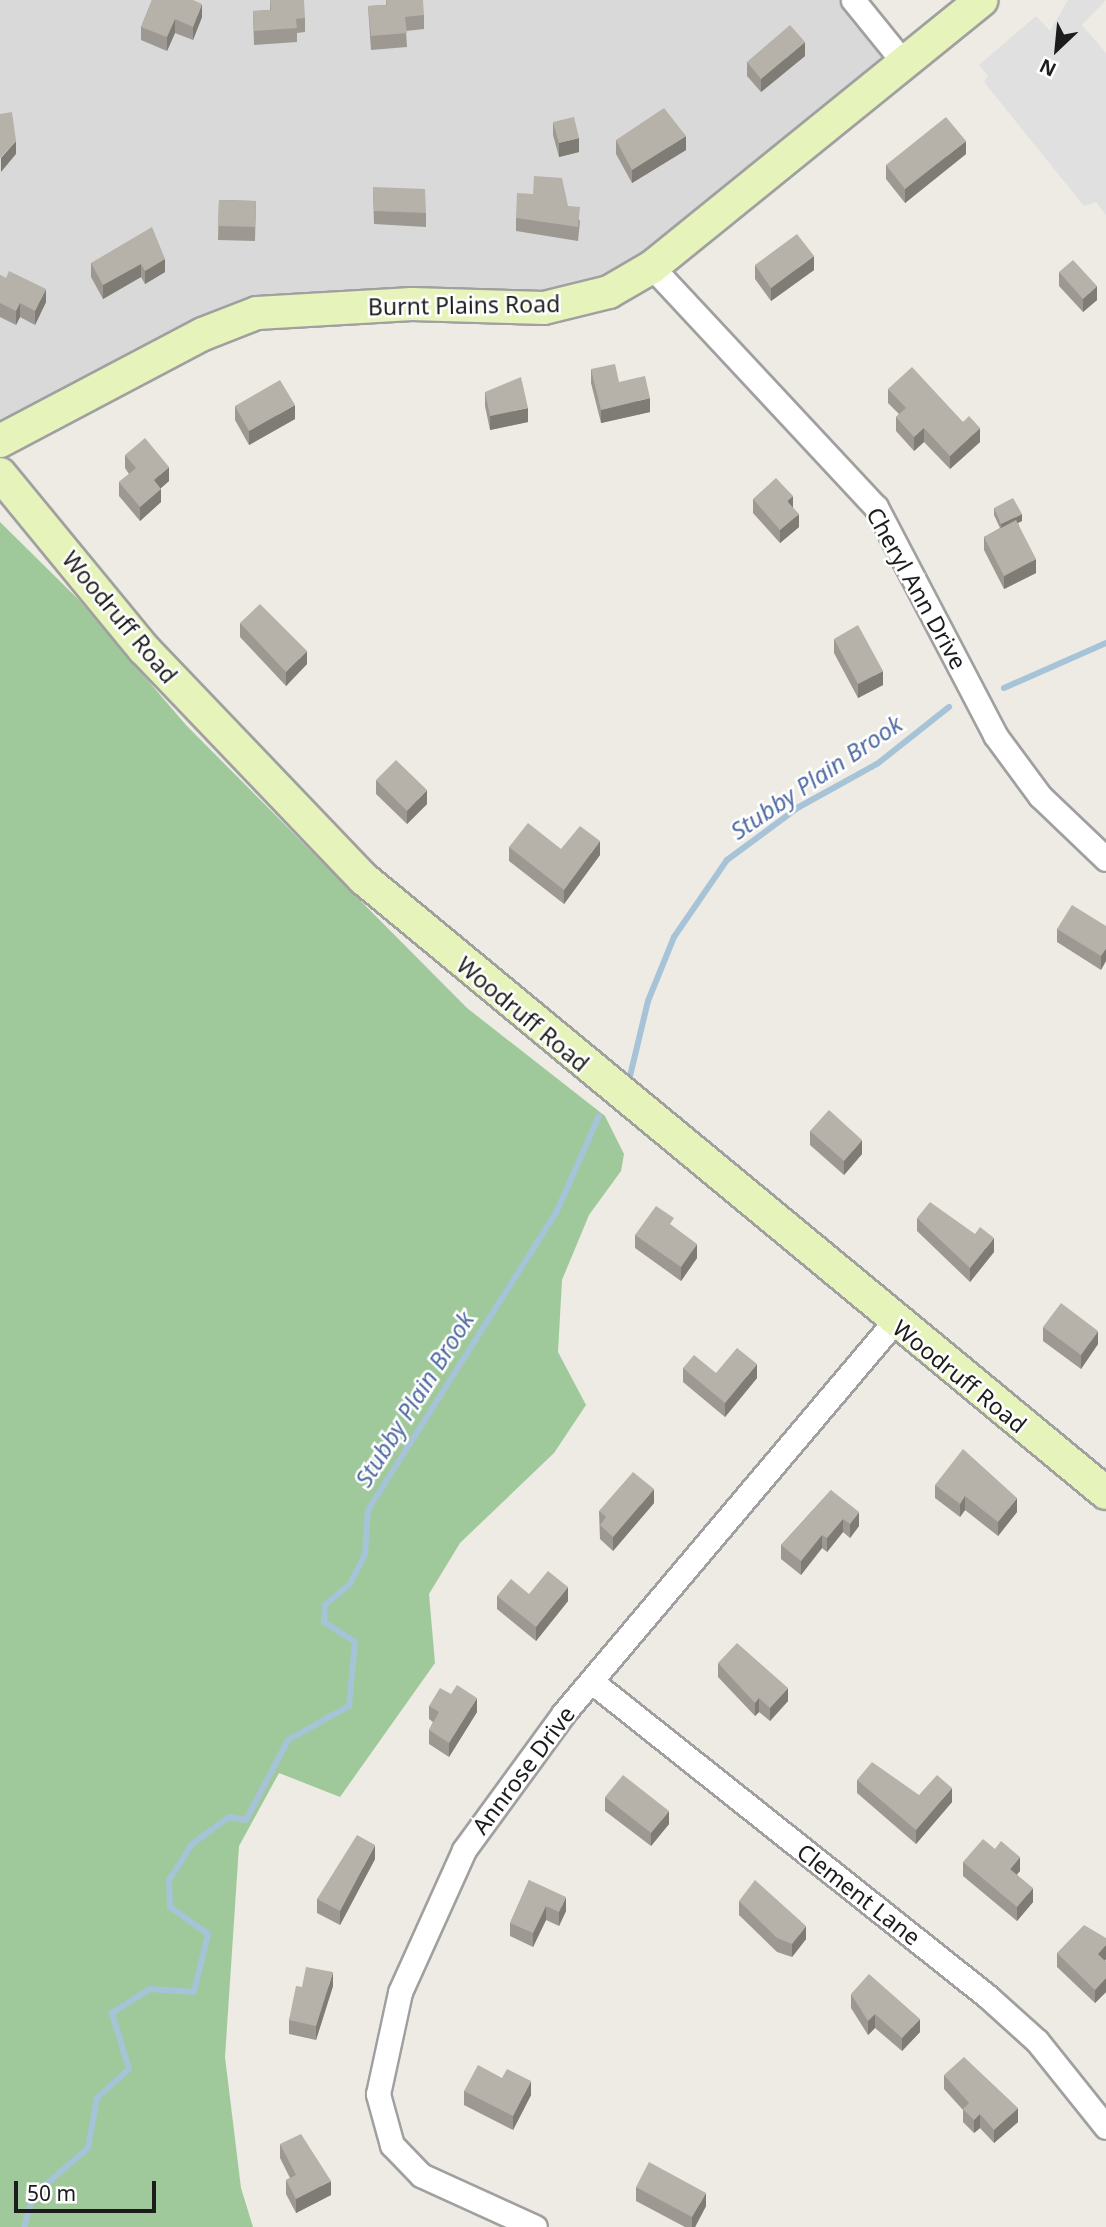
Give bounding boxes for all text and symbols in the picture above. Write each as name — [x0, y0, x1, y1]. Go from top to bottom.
north arrow — [1022, 14, 1092, 84]
text: N — [1035, 53, 1060, 83]
street label: Burnt Plains Road — [368, 290, 560, 320]
street label: Cheryl Ann Drive — [861, 502, 973, 674]
street label: Woodruff Road — [57, 545, 183, 689]
water label: Stubby Plain Brook — [725, 709, 907, 845]
street label: Woodruff Road — [451, 951, 595, 1077]
water label: Stubby Plain Brook — [349, 1306, 479, 1492]
street label: Woodruff Road — [888, 1314, 1032, 1438]
street label: Annrose Drive — [466, 1701, 580, 1839]
street label: Clement Lane — [792, 1837, 926, 1951]
scale bar — [18, 2168, 159, 2212]
text: 50 m — [27, 2179, 76, 2207]

